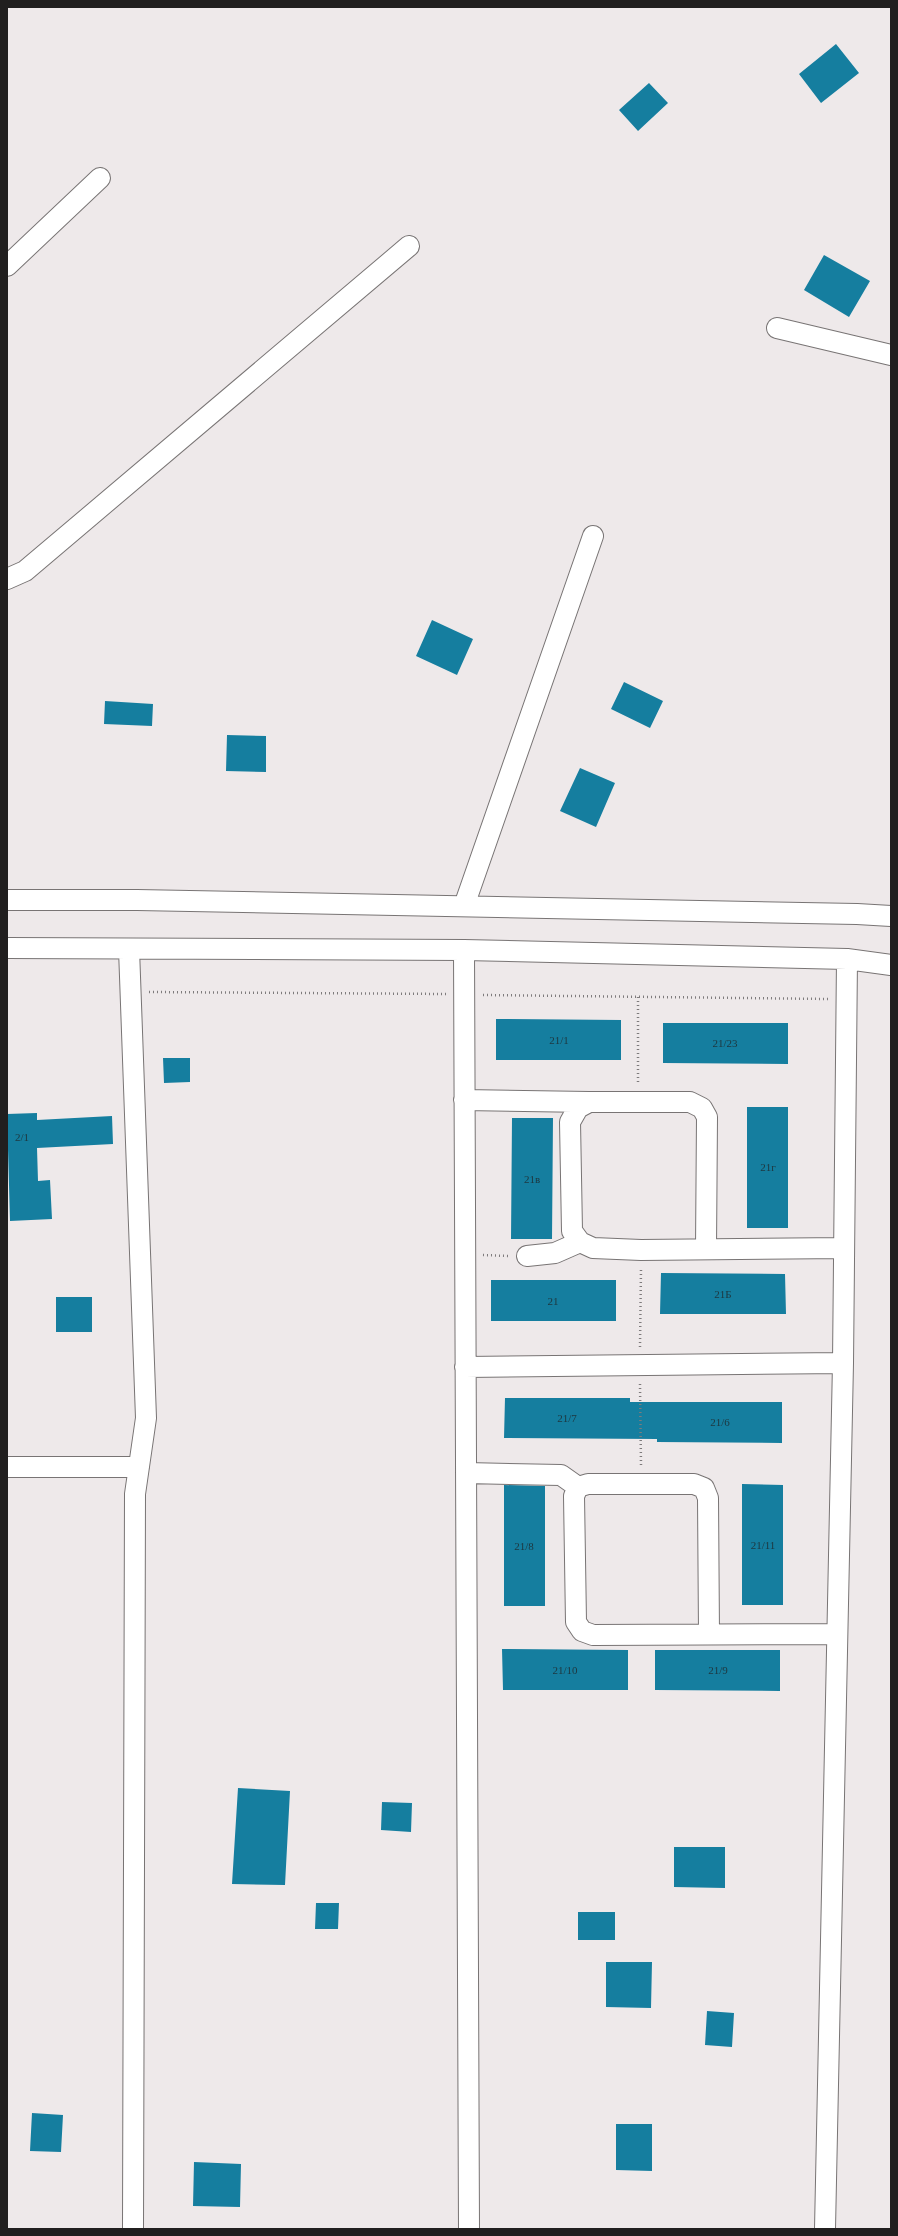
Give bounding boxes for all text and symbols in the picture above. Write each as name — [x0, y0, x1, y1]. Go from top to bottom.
house number: 21/1 — [549, 1034, 569, 1046]
house number: 21/23 — [712, 1037, 738, 1049]
house number: 2/1 — [15, 1131, 29, 1143]
house number: 21г — [760, 1161, 776, 1173]
house number: 21в — [524, 1173, 540, 1185]
house number: 21Б — [714, 1288, 732, 1300]
house number: 21 — [548, 1295, 559, 1307]
house number: 21/7 — [557, 1412, 577, 1424]
house number: 21/6 — [710, 1416, 730, 1428]
house number: 21/11 — [751, 1539, 775, 1551]
house number: 21/8 — [514, 1540, 534, 1552]
house number: 21/10 — [552, 1664, 578, 1676]
house number: 21/9 — [708, 1664, 728, 1676]

